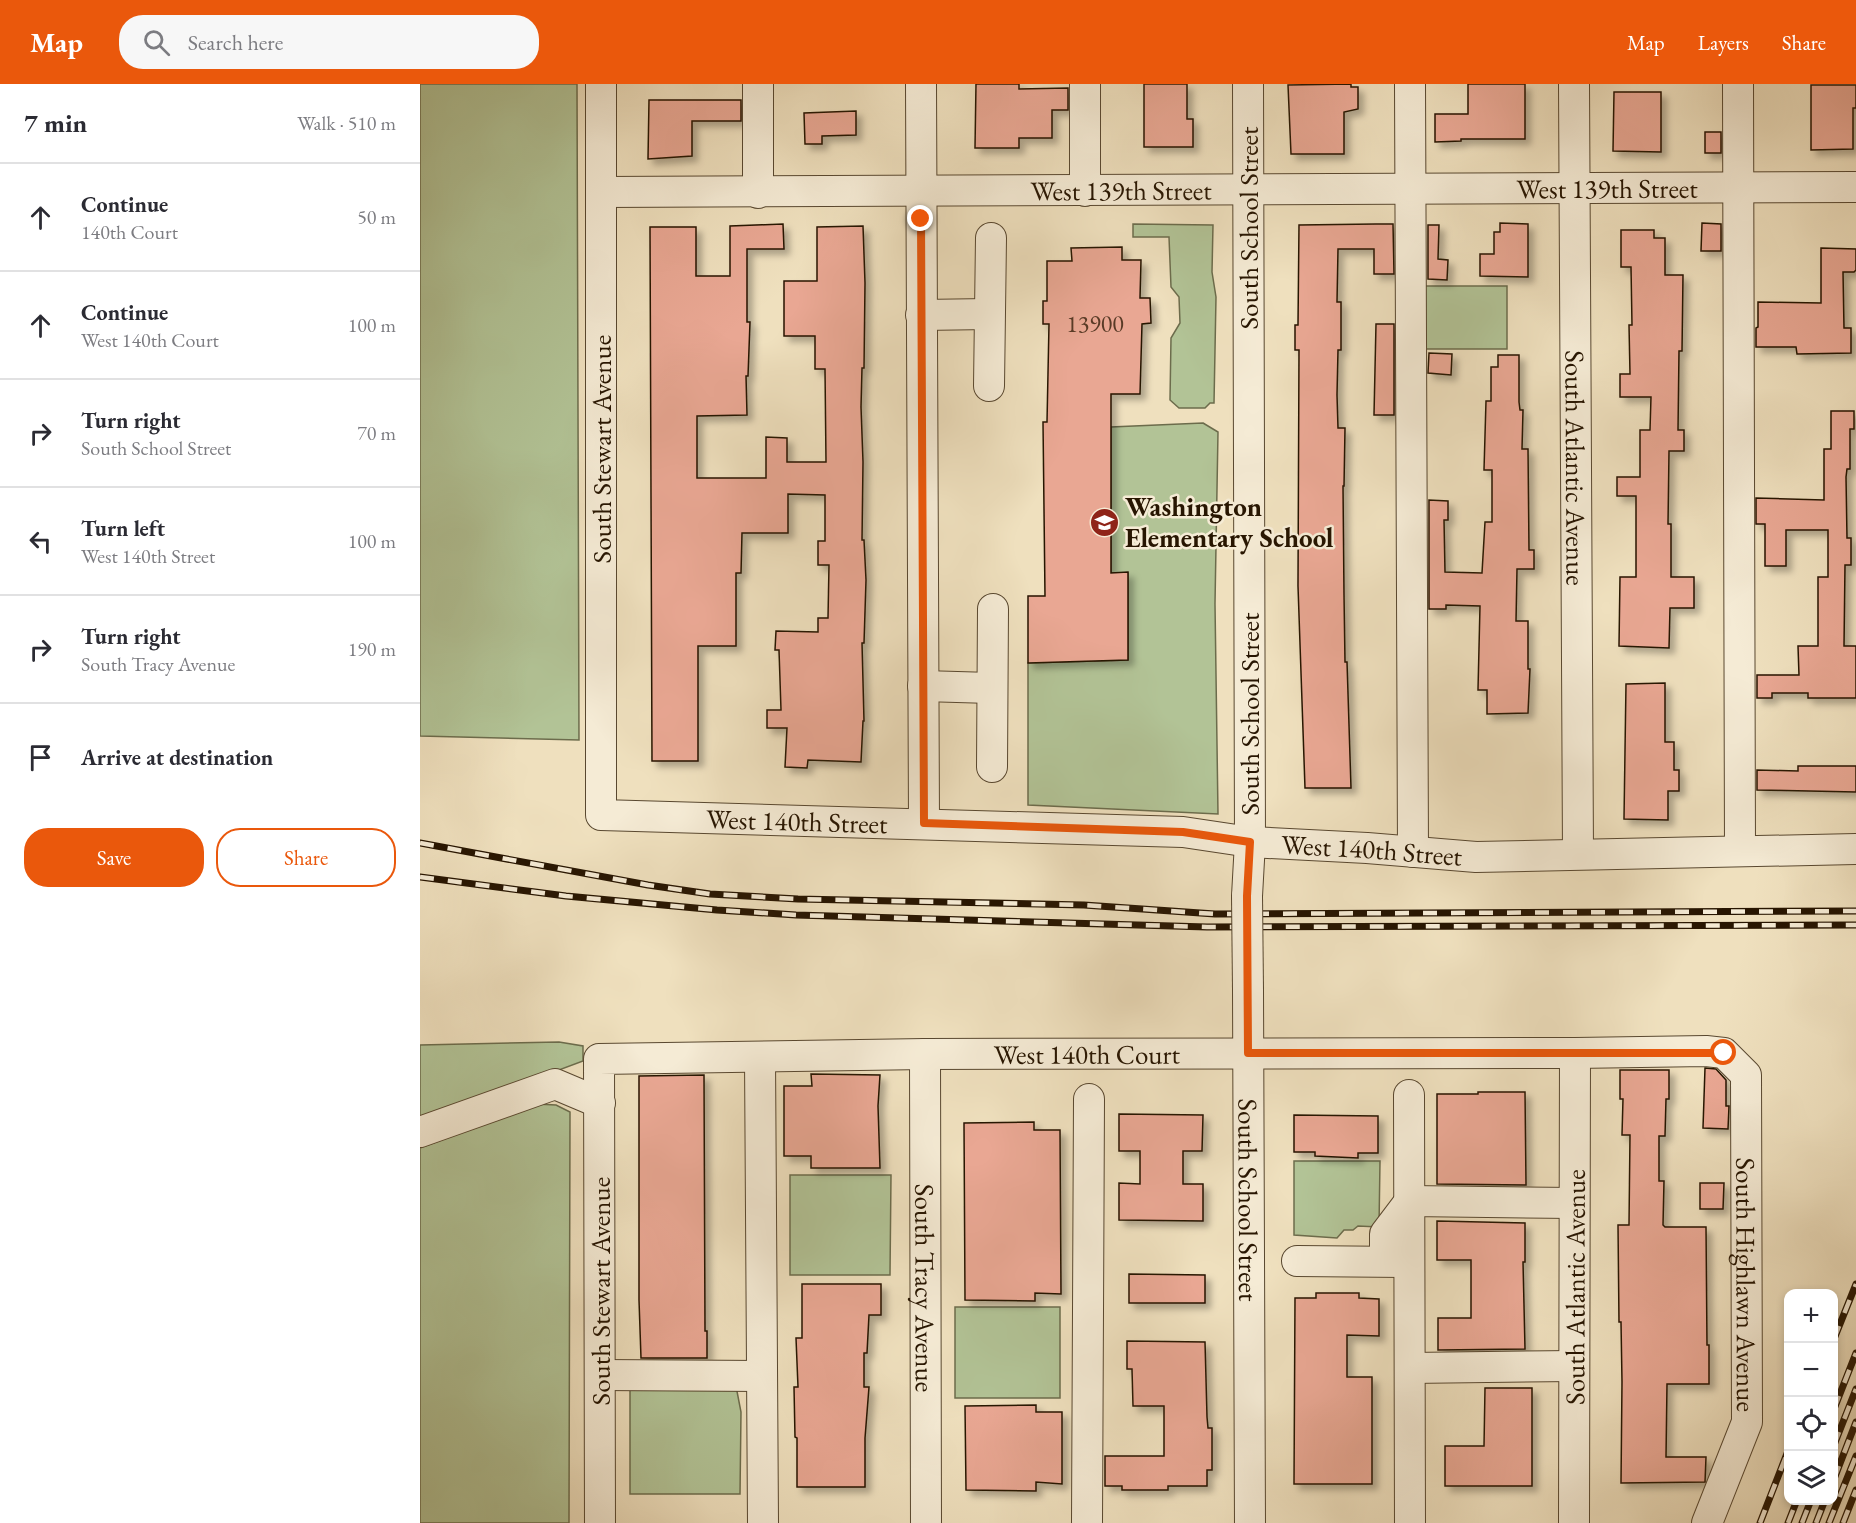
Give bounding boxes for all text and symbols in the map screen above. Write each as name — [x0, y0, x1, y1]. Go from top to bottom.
search box — [119, 15, 539, 69]
text: Map — [30, 24, 83, 60]
icon: search — [140, 26, 173, 59]
text: Search here — [188, 28, 283, 57]
text: Map — [1627, 29, 1665, 56]
text: Layers — [1698, 29, 1749, 56]
text: Share — [1782, 29, 1826, 56]
text: 7 min — [24, 106, 87, 140]
text: Walk · 510 m — [297, 110, 396, 136]
street label: South School Street — [1231, 126, 1266, 329]
street label: West 139th Street — [1516, 170, 1698, 206]
street label: West 139th Street — [1030, 172, 1212, 208]
text: Continue — [81, 190, 168, 219]
icon: ahead — [24, 201, 57, 234]
text: 50 m — [357, 204, 396, 230]
route end — [907, 205, 933, 231]
text: 140th Court — [81, 219, 178, 245]
text: Continue — [81, 298, 168, 327]
house number: 13900 — [1066, 308, 1124, 339]
icon: ahead — [24, 309, 57, 342]
text: 100 m — [348, 312, 396, 338]
text: West 140th Court — [81, 327, 219, 353]
street label: South Stewart Avenue — [584, 335, 619, 563]
street label: South Atlantic Avenue — [1558, 350, 1594, 586]
text: Turn right — [81, 406, 180, 435]
icon: right — [24, 417, 57, 450]
text: 70 m — [357, 420, 396, 446]
text: South School Street — [81, 435, 231, 461]
place label: Washington Elementary School — [1125, 489, 1334, 555]
school or university icon: Washington Elementary School — [1088, 506, 1120, 538]
text: Turn left — [81, 514, 165, 543]
icon: left — [24, 525, 57, 558]
text: 100 m — [348, 528, 396, 554]
text: West 140th Street — [81, 543, 215, 569]
street label: South School Street — [1232, 612, 1267, 815]
text: Turn right — [81, 622, 180, 651]
icon: right — [24, 633, 57, 666]
text: 190 m — [348, 636, 396, 662]
text: South Tracy Avenue — [81, 651, 235, 677]
icon: arrive — [24, 741, 57, 774]
text: Arrive at destination — [81, 743, 273, 772]
street label: West 140th Street — [706, 801, 889, 841]
street label: West 140th Street — [1280, 826, 1464, 873]
button: Save — [24, 828, 204, 887]
button: Share — [216, 828, 396, 887]
street label: West 140th Court — [994, 1036, 1181, 1071]
route start — [1710, 1039, 1736, 1065]
street label: South School Street — [1231, 1098, 1267, 1302]
street label: South Highlawn Avenue — [1729, 1157, 1764, 1412]
street label: South Atlantic Avenue — [1557, 1169, 1592, 1405]
street label: South Stewart Avenue — [583, 1177, 618, 1405]
street label: South Tracy Avenue — [908, 1184, 943, 1392]
map controls — [1784, 1289, 1838, 1505]
button: + — [1784, 1289, 1838, 1343]
button: − — [1784, 1343, 1838, 1397]
button: locate — [1784, 1397, 1838, 1451]
button: layers — [1784, 1451, 1838, 1505]

